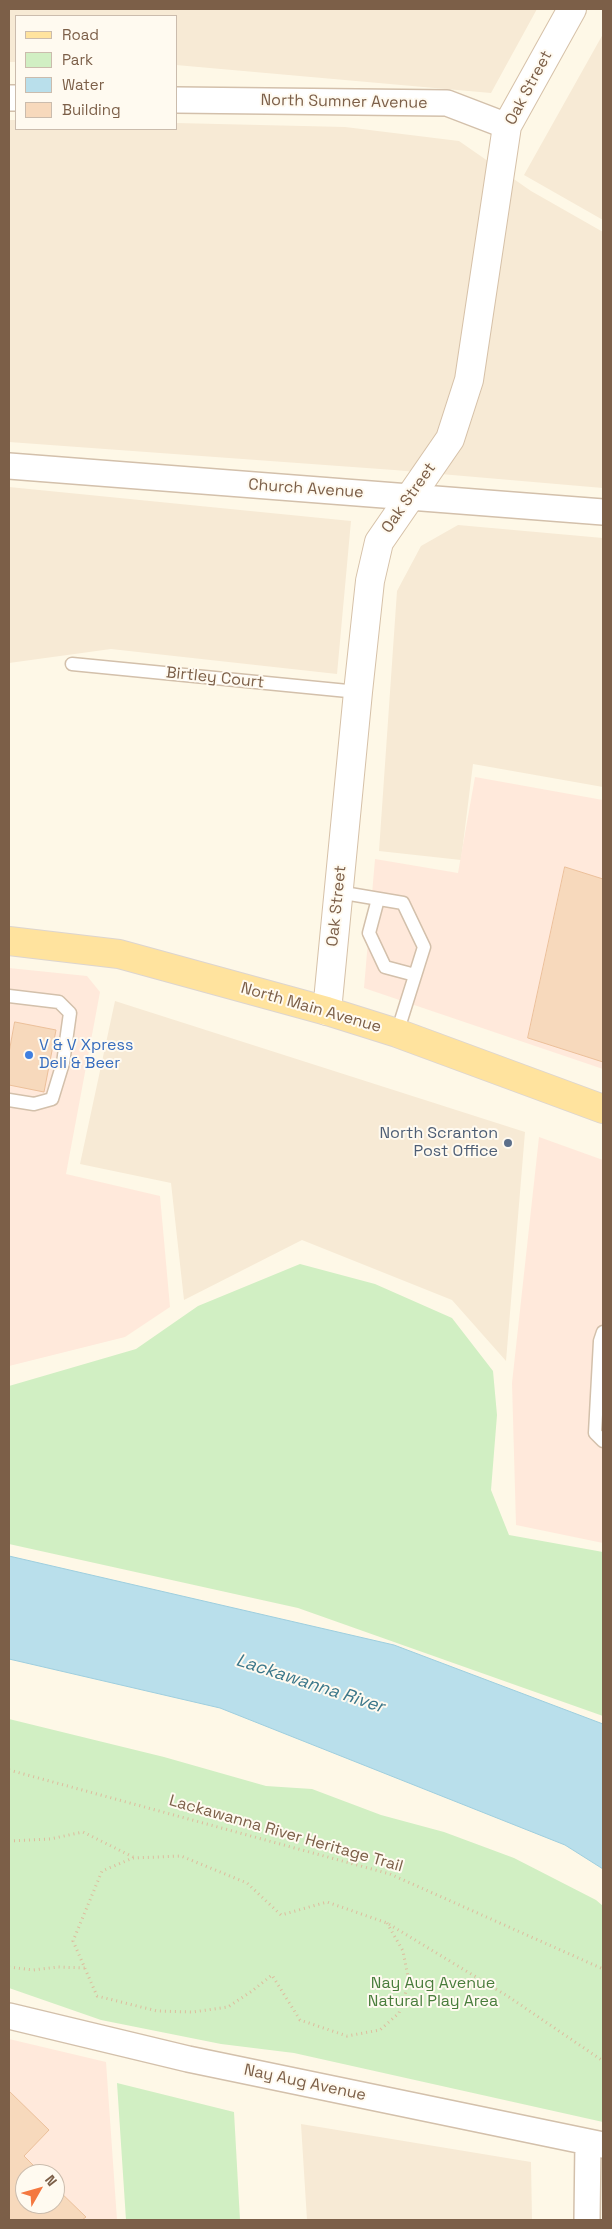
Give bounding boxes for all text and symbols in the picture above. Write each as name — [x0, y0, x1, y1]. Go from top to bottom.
legend — [15, 15, 178, 130]
text: Road — [62, 25, 99, 44]
street label: Oak Street — [501, 48, 557, 128]
text: Park — [62, 50, 93, 69]
text: Water — [62, 75, 104, 94]
street label: North Sumner Avenue — [260, 91, 428, 113]
text: Building — [62, 100, 121, 119]
street label: Oak Street — [378, 459, 440, 537]
street label: Church Avenue — [248, 475, 364, 503]
street label: Birtley Court — [165, 663, 265, 693]
street label: Oak Street — [323, 864, 351, 948]
street label: North Main Avenue — [239, 979, 383, 1037]
place label: V & V Xpress Deli & Beer — [39, 1036, 133, 1074]
marker: V & V Xpress Deli & Beer — [23, 1049, 35, 1061]
place label: North Scranton Post Office — [379, 1124, 498, 1162]
marker: North Scranton Post Office — [502, 1137, 514, 1149]
water label: Lackawanna River — [233, 1650, 387, 1718]
street label: Lackawanna River Heritage Trail — [167, 1791, 405, 1877]
park label: Nay Aug Avenue Natural Play Area — [368, 1974, 498, 2012]
street label: Nay Aug Avenue — [242, 2061, 368, 2105]
north arrow — [15, 2164, 65, 2214]
text: N — [41, 2171, 61, 2190]

